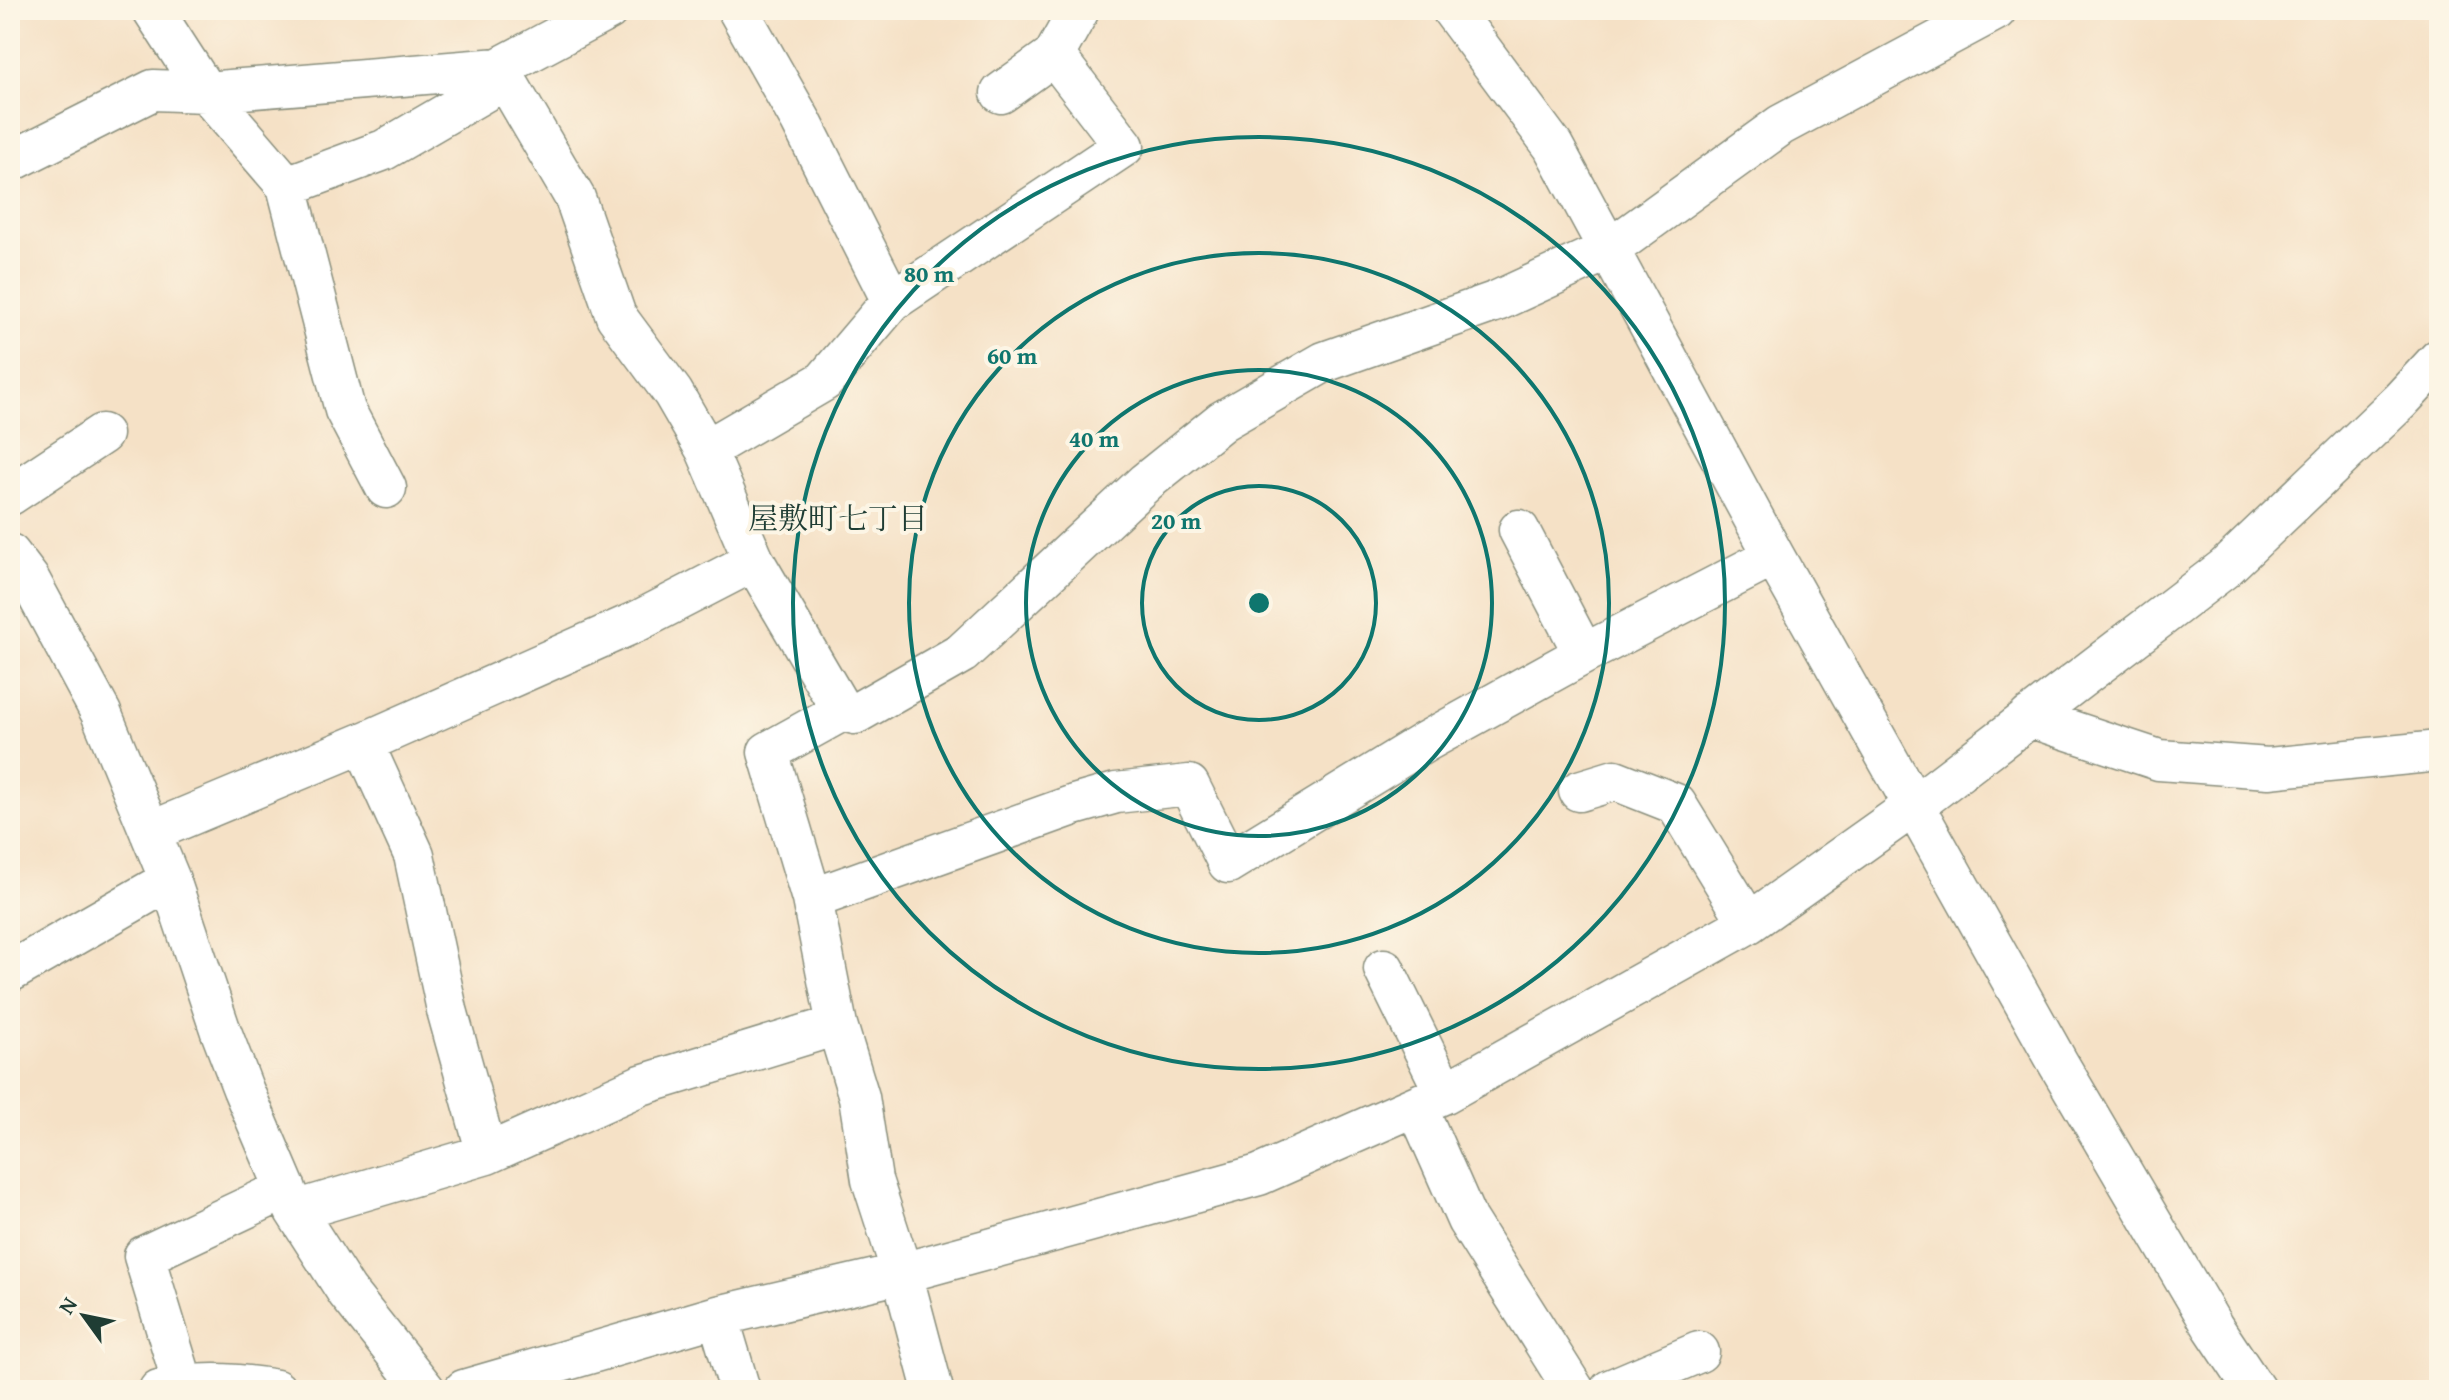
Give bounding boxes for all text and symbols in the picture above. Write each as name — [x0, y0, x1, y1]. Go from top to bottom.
text: 80 m — [904, 256, 955, 291]
text: 60 m — [987, 338, 1038, 373]
text: 40 m — [1069, 421, 1120, 456]
district label: 屋敷町七丁目 — [748, 496, 928, 540]
text: 20 m — [1151, 503, 1202, 538]
centre of rings — [1245, 589, 1273, 617]
north arrow — [44, 1276, 124, 1356]
text: N — [50, 1290, 85, 1320]

